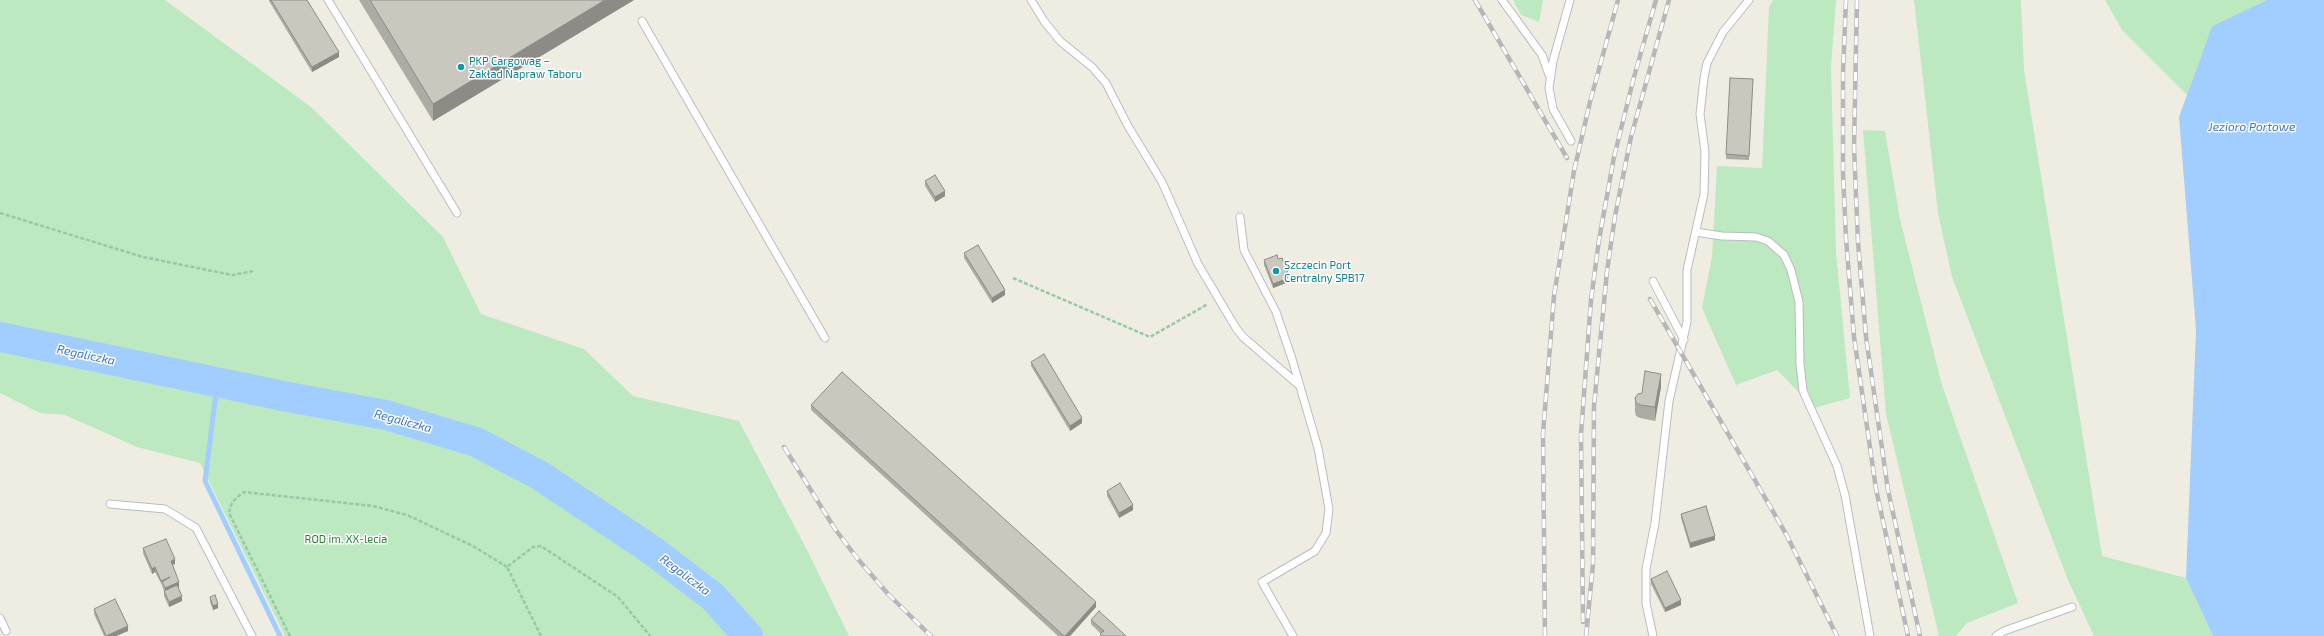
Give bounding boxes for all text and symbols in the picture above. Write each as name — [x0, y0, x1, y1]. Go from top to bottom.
place label: PKP Cargowag – Zakład Napraw Taboru — [469, 54, 582, 80]
marker: PKP Cargowag – Zakład Napraw Taboru — [456, 62, 466, 72]
water label: Jezioro Portowe — [2209, 120, 2295, 134]
place label: Szczecin Port Centralny SPB17 — [1284, 258, 1365, 284]
marker: Szczecin Port Centralny SPB17 — [1271, 266, 1281, 276]
water label: Regaliczka — [56, 342, 116, 368]
water label: Regaliczka — [373, 406, 433, 436]
park label: ROD im. XX-lecia — [305, 532, 387, 546]
water label: Regaliczka — [657, 552, 713, 598]

